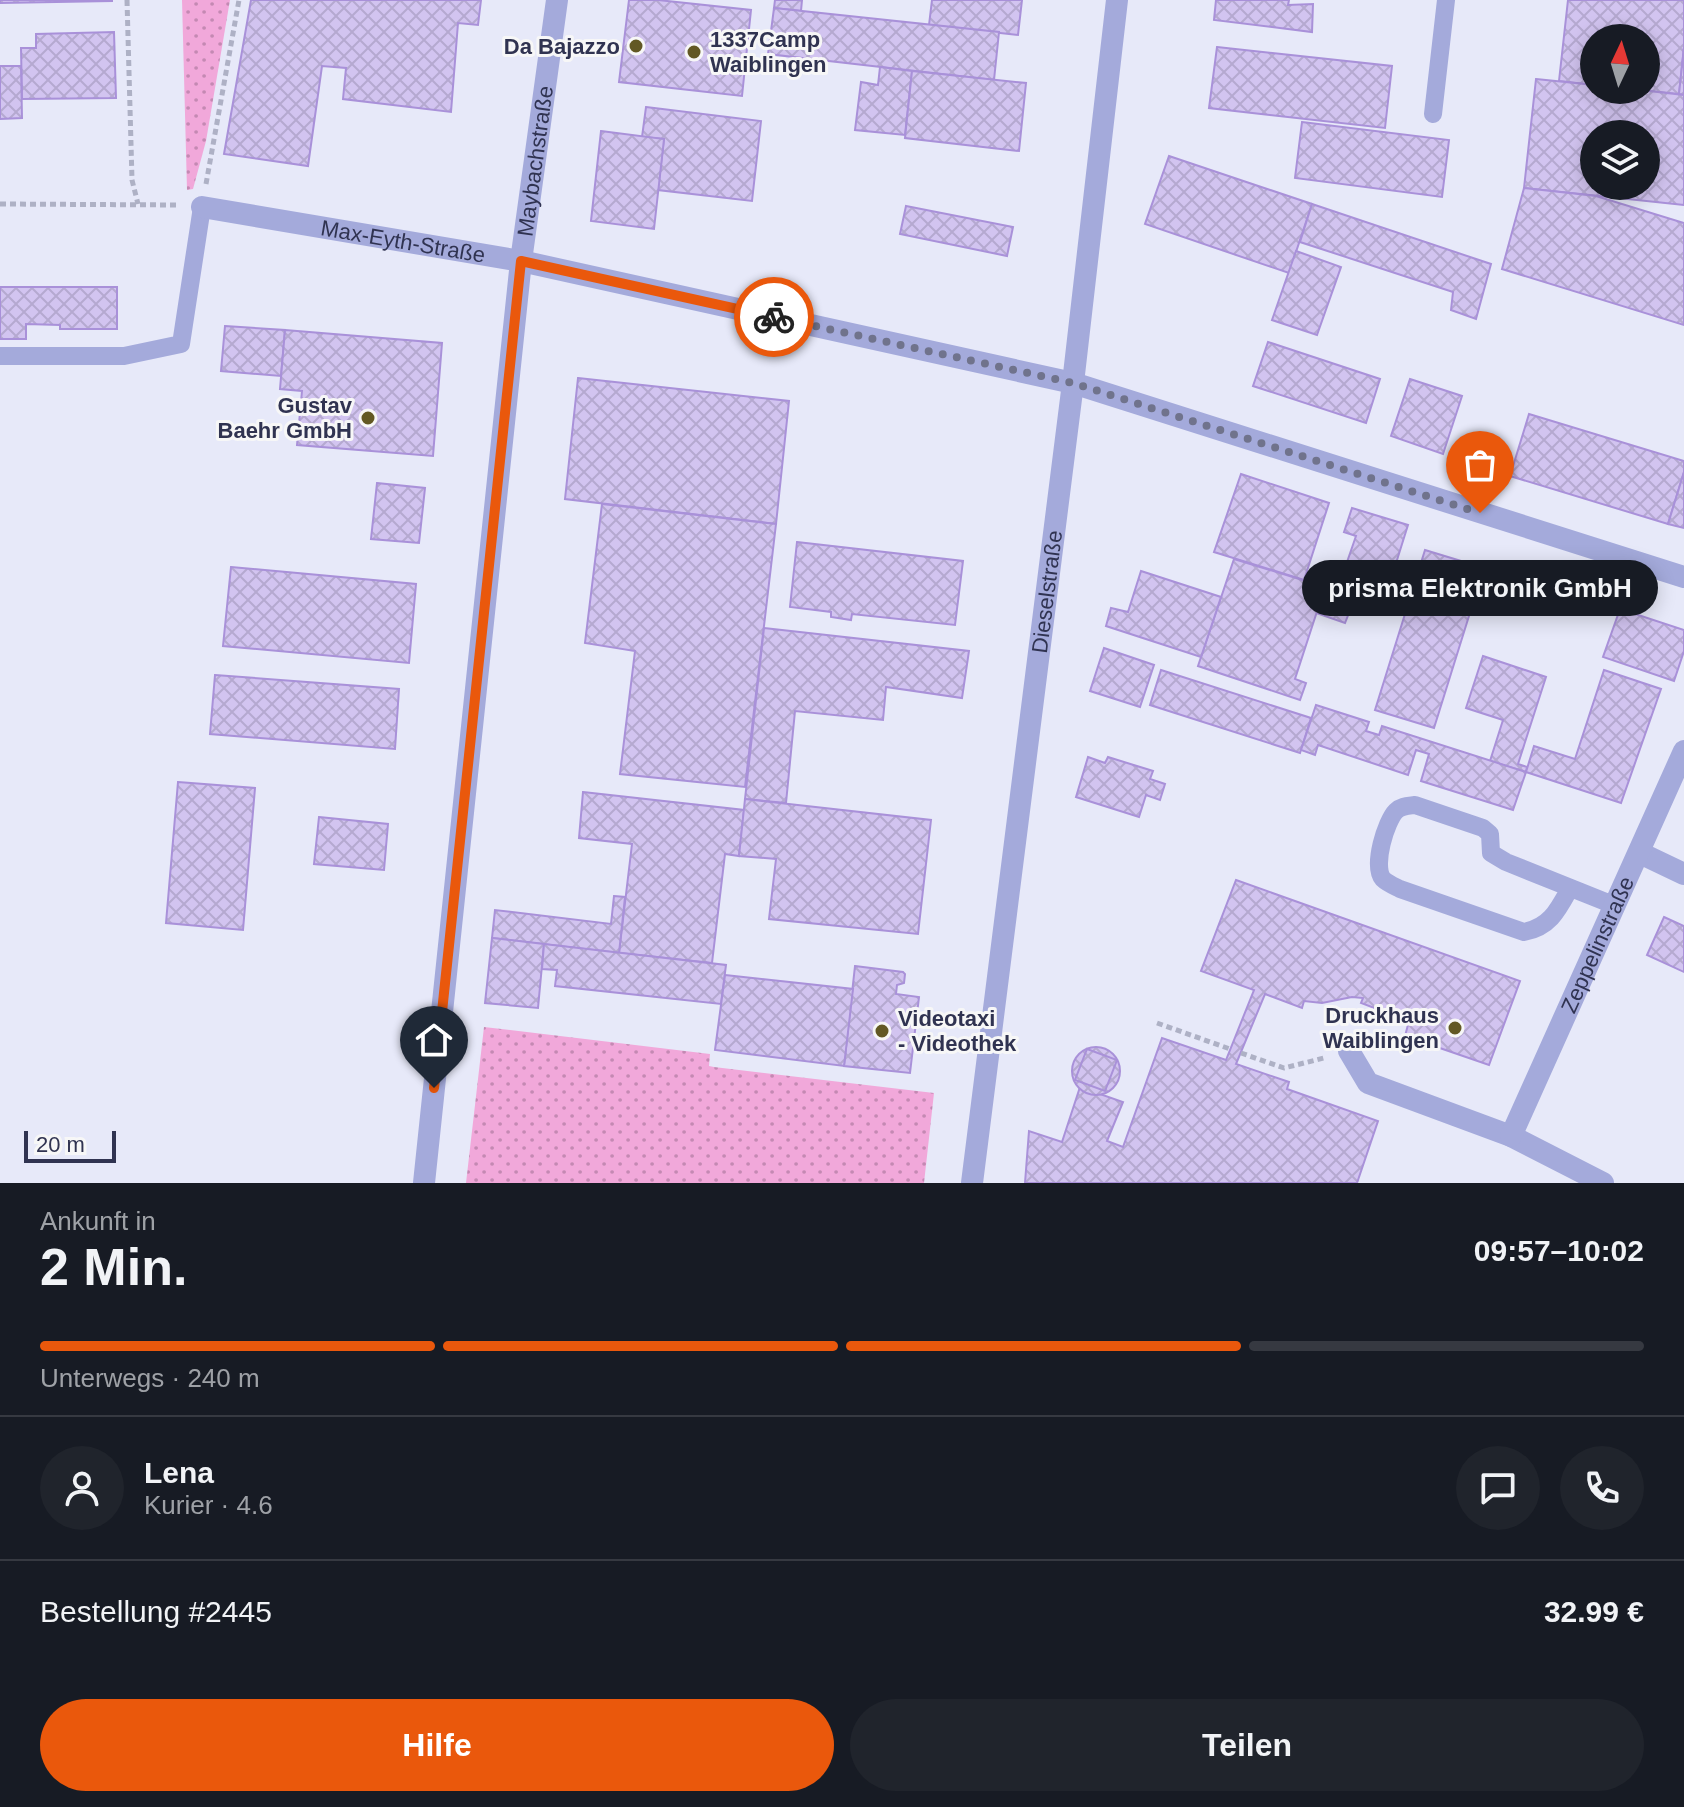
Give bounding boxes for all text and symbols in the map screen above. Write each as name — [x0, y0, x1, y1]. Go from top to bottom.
north arrow — [1580, 24, 1660, 104]
map controls — [1580, 24, 1660, 200]
place label: 1337Camp Waiblingen — [710, 27, 827, 77]
place label: Da Bajazzo — [504, 34, 620, 59]
marker: Da Bajazzo — [627, 37, 645, 55]
marker: 1337Camp Waiblingen — [685, 43, 703, 61]
street label: Maybachstraße — [512, 84, 558, 238]
button: layers — [1580, 120, 1660, 200]
street label: Max-Eyth-Straße — [319, 215, 487, 267]
courier — [734, 277, 814, 357]
icon: bike — [752, 295, 796, 339]
place label: Gustav Baehr GmbH — [218, 393, 353, 443]
marker: Gustav Baehr GmbH — [359, 409, 377, 427]
pin — [1446, 431, 1514, 513]
icon: bag — [1458, 443, 1502, 487]
street label: Dieselstraße — [1027, 529, 1067, 655]
callout: prisma Elektronik GmbH — [1302, 561, 1658, 617]
text: prisma Elektronik GmbH — [1328, 573, 1632, 603]
street label: Zeppelinstraße — [1556, 872, 1639, 1017]
place label: Druckhaus Waiblingen — [1322, 1003, 1439, 1053]
pin — [400, 1006, 468, 1088]
place label: Videotaxi - Videothek — [898, 1006, 1017, 1056]
icon: home — [412, 1018, 456, 1062]
marker: Druckhaus Waiblingen — [1446, 1019, 1464, 1037]
marker: Videotaxi - Videothek — [873, 1022, 891, 1040]
scale bar — [24, 1127, 116, 1163]
text: 20 m — [36, 1132, 85, 1157]
text: Ankunft in — [40, 1206, 156, 1236]
text: 09:57–10:02 — [1474, 1234, 1644, 1267]
text: 2 Min. — [40, 1238, 187, 1296]
text: Unterwegs · 240 m — [40, 1363, 260, 1393]
button: person — [40, 1446, 124, 1530]
button: chat — [1456, 1446, 1540, 1530]
button: phone — [1560, 1446, 1644, 1530]
text: Lena — [144, 1456, 214, 1489]
text: Kurier · 4.6 — [144, 1490, 273, 1520]
text: Bestellung #2445 — [40, 1595, 272, 1628]
text: 32.99 € — [1544, 1595, 1644, 1628]
button: Hilfe — [40, 1699, 834, 1791]
button: Teilen — [850, 1699, 1644, 1791]

